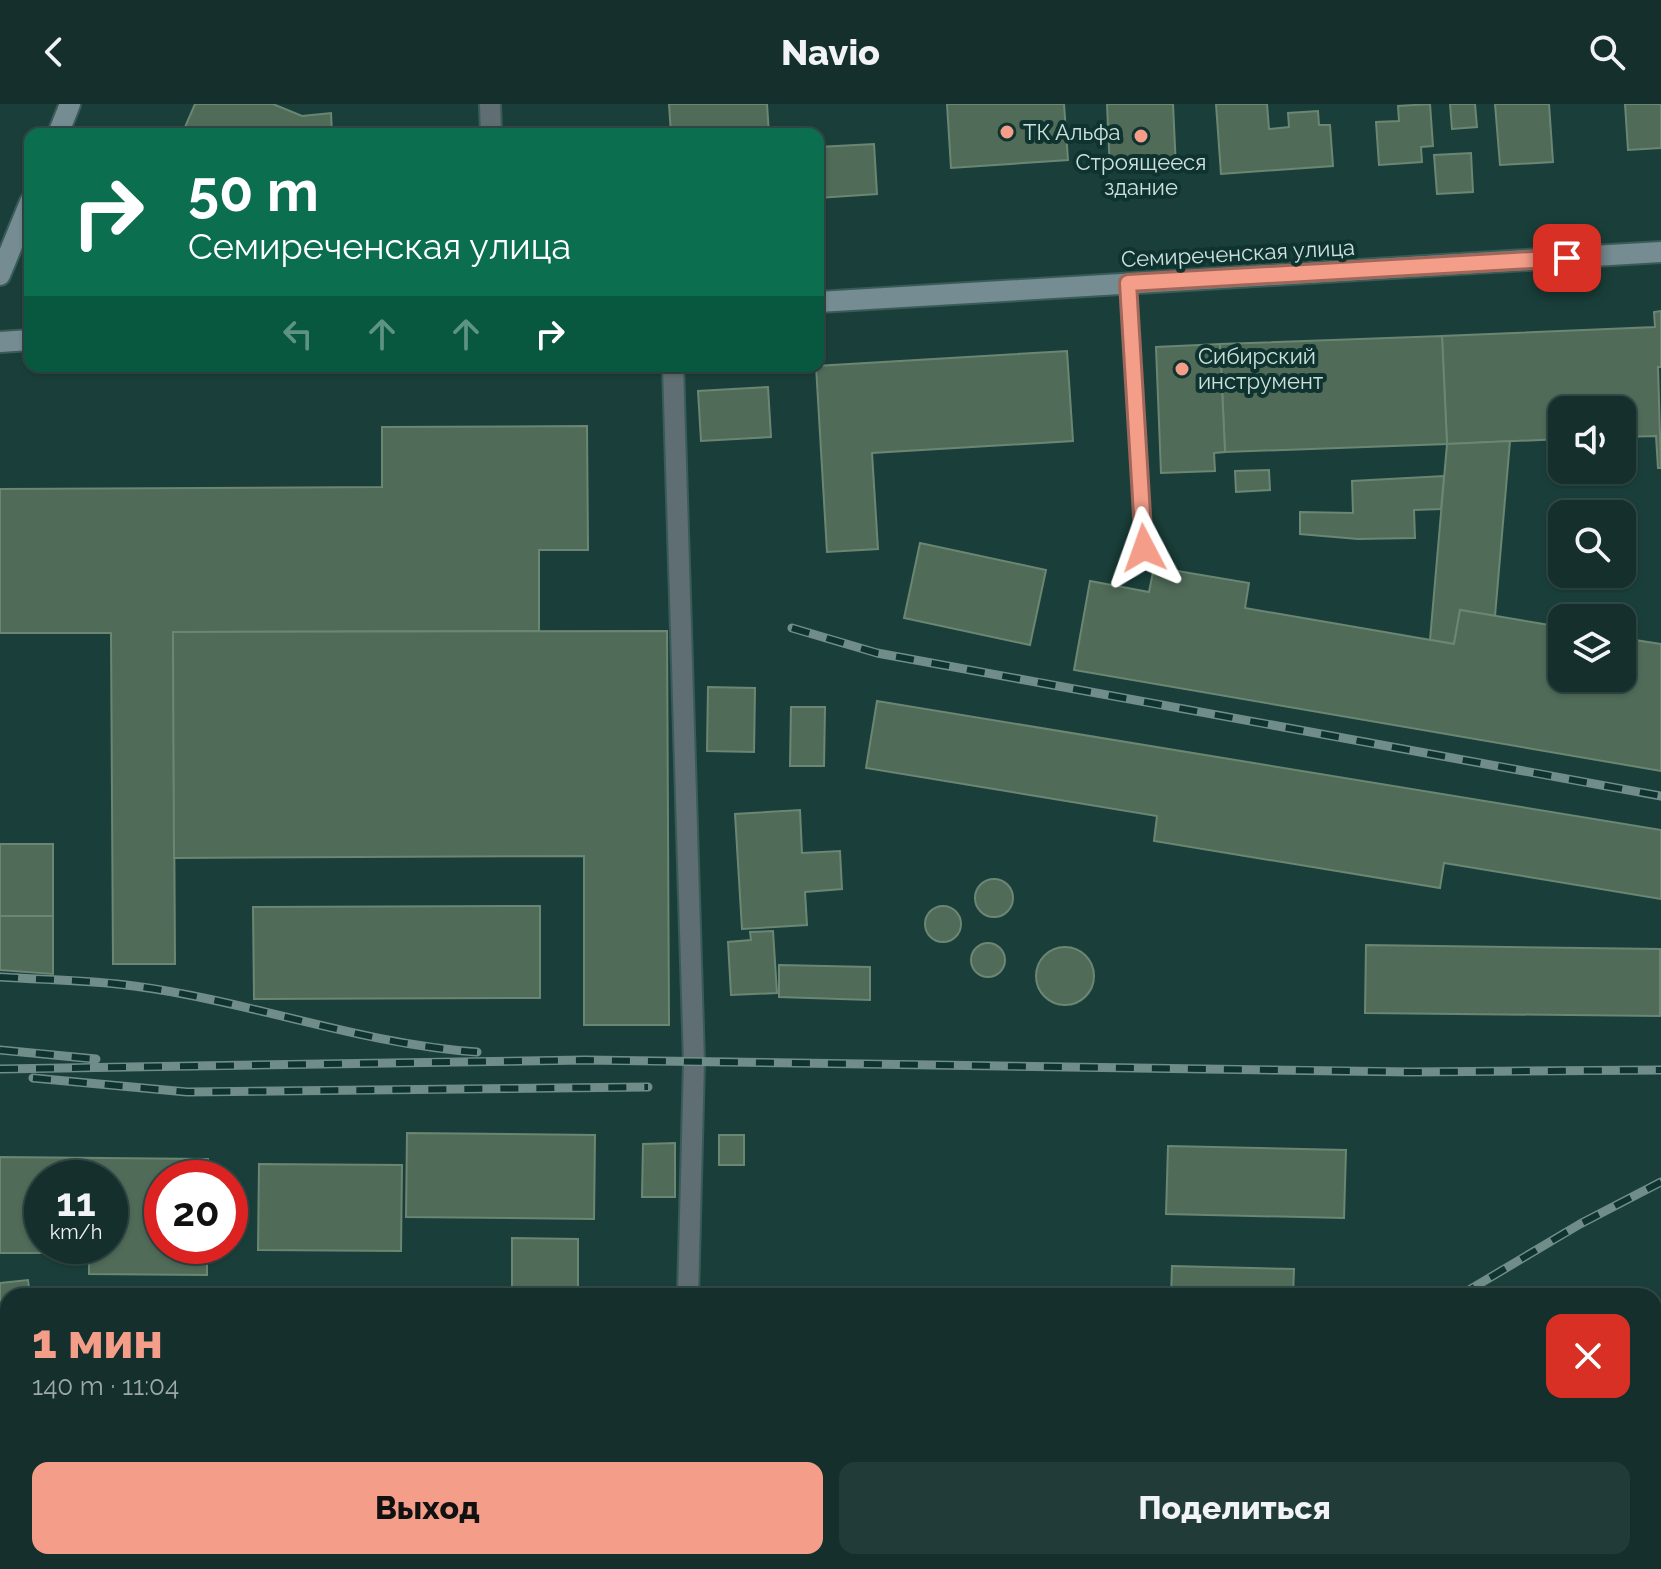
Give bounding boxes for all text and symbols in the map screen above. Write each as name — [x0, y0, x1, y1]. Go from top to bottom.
icon: back — [32, 30, 76, 74]
icon: search — [1585, 30, 1629, 74]
text: Navio — [781, 31, 880, 73]
place label: ТК Альфа — [1023, 119, 1121, 145]
marker: ТК Альфа — [998, 123, 1016, 141]
marker: Строящееся здание — [1132, 127, 1150, 145]
place label: Строящееся здание — [1076, 149, 1206, 200]
text: 50 m — [188, 158, 319, 224]
icon: right — [56, 160, 160, 264]
pin — [1533, 224, 1601, 292]
text: Семиреченская улица — [188, 225, 571, 267]
street label: Семиреченская улица — [1120, 234, 1356, 272]
icon: arrive — [1545, 236, 1589, 280]
icon: left — [276, 312, 320, 356]
icon: ahead — [360, 312, 404, 356]
icon: ahead — [444, 312, 488, 356]
icon: right — [528, 312, 572, 356]
place label: Сибирский инструмент — [1198, 343, 1324, 394]
marker: Сибирский инструмент — [1173, 360, 1191, 378]
map controls — [1548, 396, 1636, 692]
button: sound — [1548, 396, 1636, 484]
button: search — [1548, 500, 1636, 588]
position arrow — [1102, 506, 1186, 590]
button: layers — [1548, 604, 1636, 692]
speed limit sign: 20 — [144, 1160, 248, 1264]
text: 11 — [56, 1178, 96, 1225]
text: km/h — [50, 1220, 102, 1244]
text: 1 мин — [32, 1313, 163, 1369]
button: close — [1546, 1314, 1630, 1398]
text: 140 m · 11:04 — [32, 1371, 179, 1401]
button: Выход — [32, 1462, 823, 1554]
button: Поделиться — [839, 1462, 1630, 1554]

